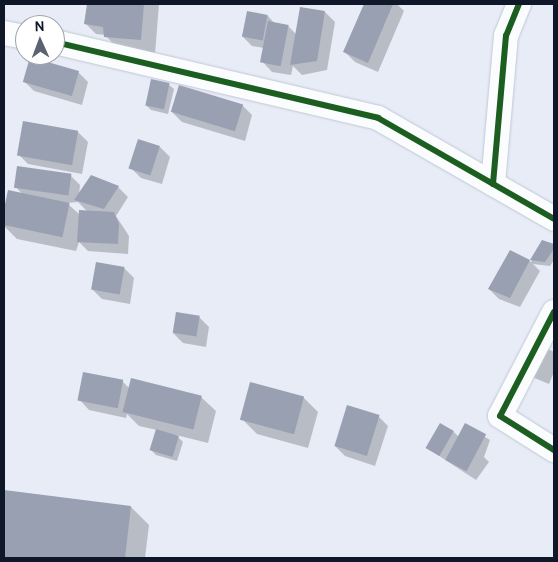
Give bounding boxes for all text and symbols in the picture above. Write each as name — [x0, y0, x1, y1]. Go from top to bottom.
north arrow — [15, 15, 65, 65]
text: N — [34, 17, 45, 35]

